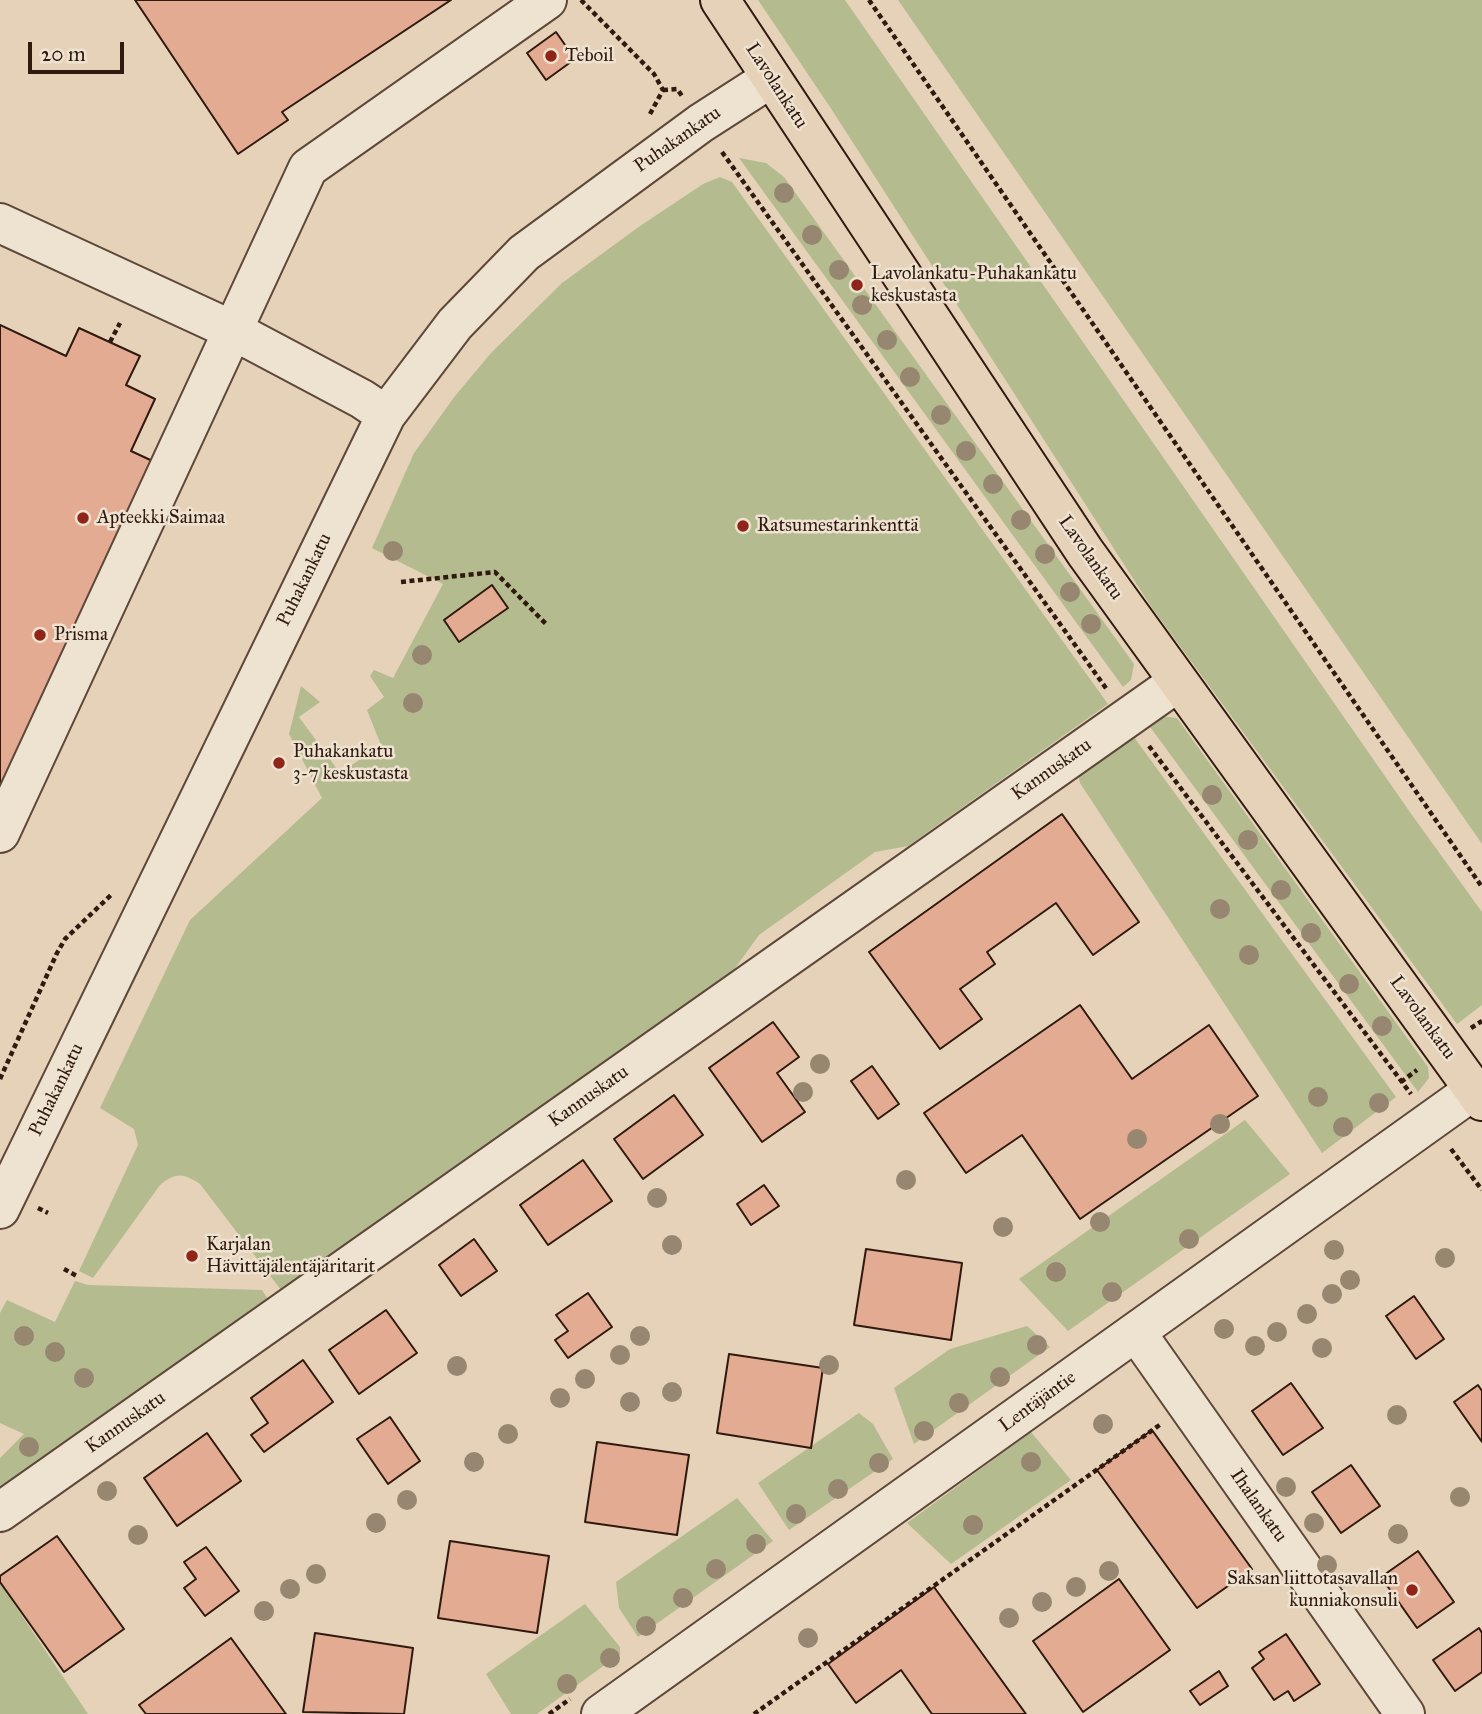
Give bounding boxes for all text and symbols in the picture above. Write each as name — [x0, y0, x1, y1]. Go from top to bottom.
scale bar — [32, 28, 128, 72]
street label: Lavolankatu — [740, 39, 812, 133]
text: 20 m — [41, 41, 86, 67]
place label: Teboil — [565, 45, 614, 67]
marker: Teboil — [543, 48, 559, 64]
street label: Puhakankatu — [630, 102, 726, 178]
place label: Lavolankatu-Puhakankatu keskustasta — [871, 263, 1077, 307]
marker: Lavolankatu-Puhakankatu keskustasta — [849, 277, 865, 293]
place label: Apteekki Saimaa — [97, 507, 225, 529]
marker: Apteekki Saimaa — [75, 510, 91, 526]
street label: Lavolankatu — [1053, 511, 1127, 605]
place label: Ratsumestarinkenttä — [757, 515, 919, 537]
marker: Ratsumestarinkenttä — [735, 518, 751, 534]
street label: Puhakankatu — [273, 530, 337, 630]
place label: Prisma — [54, 624, 108, 646]
marker: Prisma — [32, 627, 48, 643]
street label: Kannuskatu — [1008, 734, 1096, 806]
place label: Puhakankatu 3-7 keskustasta — [293, 741, 408, 785]
marker: Puhakankatu 3-7 keskustasta — [271, 755, 287, 771]
street label: Lavolankatu — [1384, 972, 1460, 1064]
street label: Puhakankatu — [25, 1040, 89, 1140]
street label: Kannuskatu — [545, 1061, 633, 1133]
place label: Karjalan Hävittäjälentäjäritarit — [206, 1234, 375, 1278]
marker: Karjalan Hävittäjälentäjäritarit — [184, 1248, 200, 1264]
street label: Lentäjäntie — [995, 1366, 1081, 1438]
street label: Kannuskatu — [82, 1387, 170, 1459]
street label: Ihalankatu — [1225, 1465, 1291, 1547]
place label: Saksan liittotasavallan kunniakonsuli — [1227, 1568, 1398, 1612]
marker: Saksan liittotasavallan kunniakonsuli — [1404, 1582, 1420, 1598]

